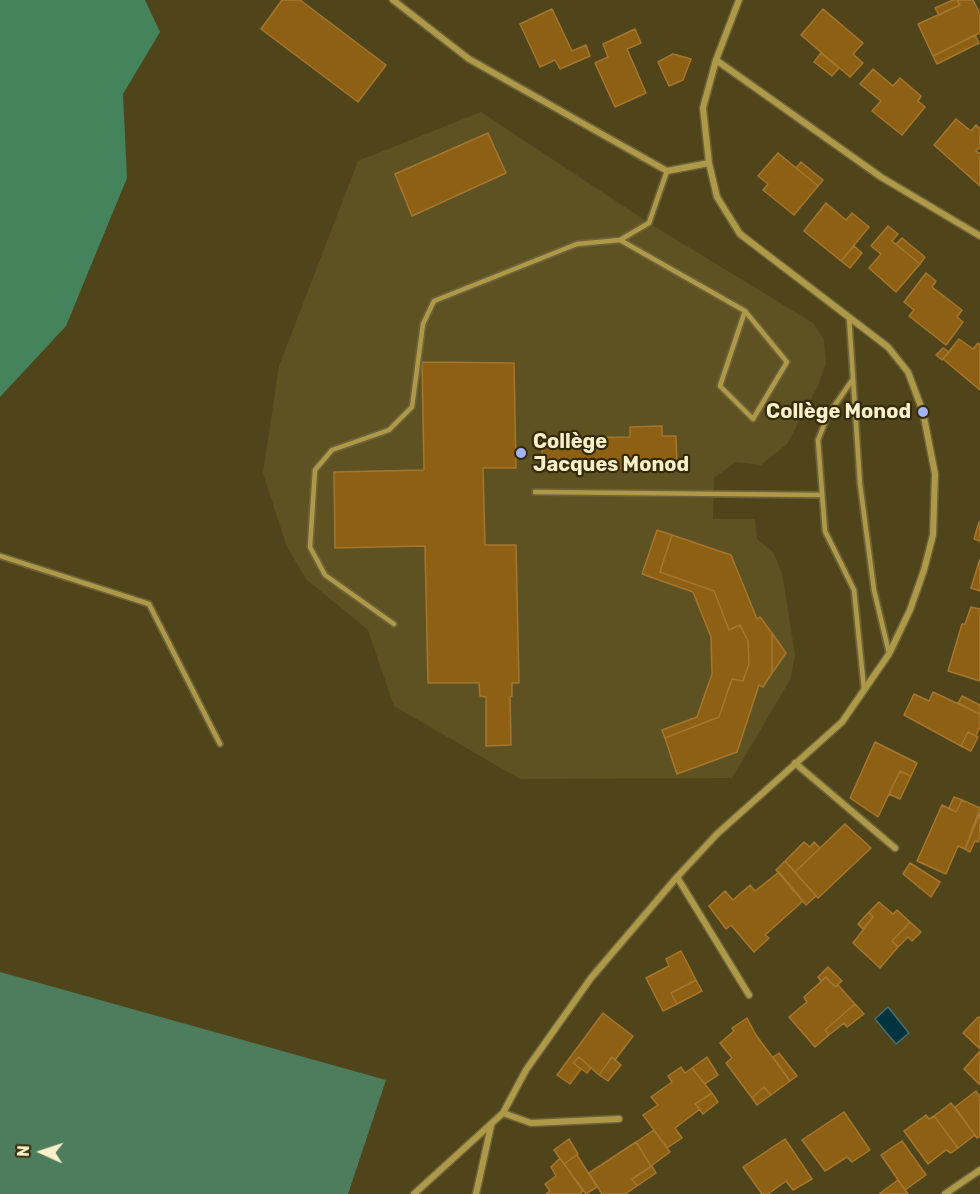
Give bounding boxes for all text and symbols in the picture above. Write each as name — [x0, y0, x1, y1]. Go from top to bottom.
place label: Collège Monod — [766, 400, 911, 424]
marker: Collège Monod — [916, 405, 930, 419]
place label: Collège Jacques Monod — [533, 430, 689, 477]
marker: Collège Jacques Monod — [514, 446, 528, 460]
north arrow — [12, 1122, 72, 1182]
text: N — [14, 1145, 33, 1157]

